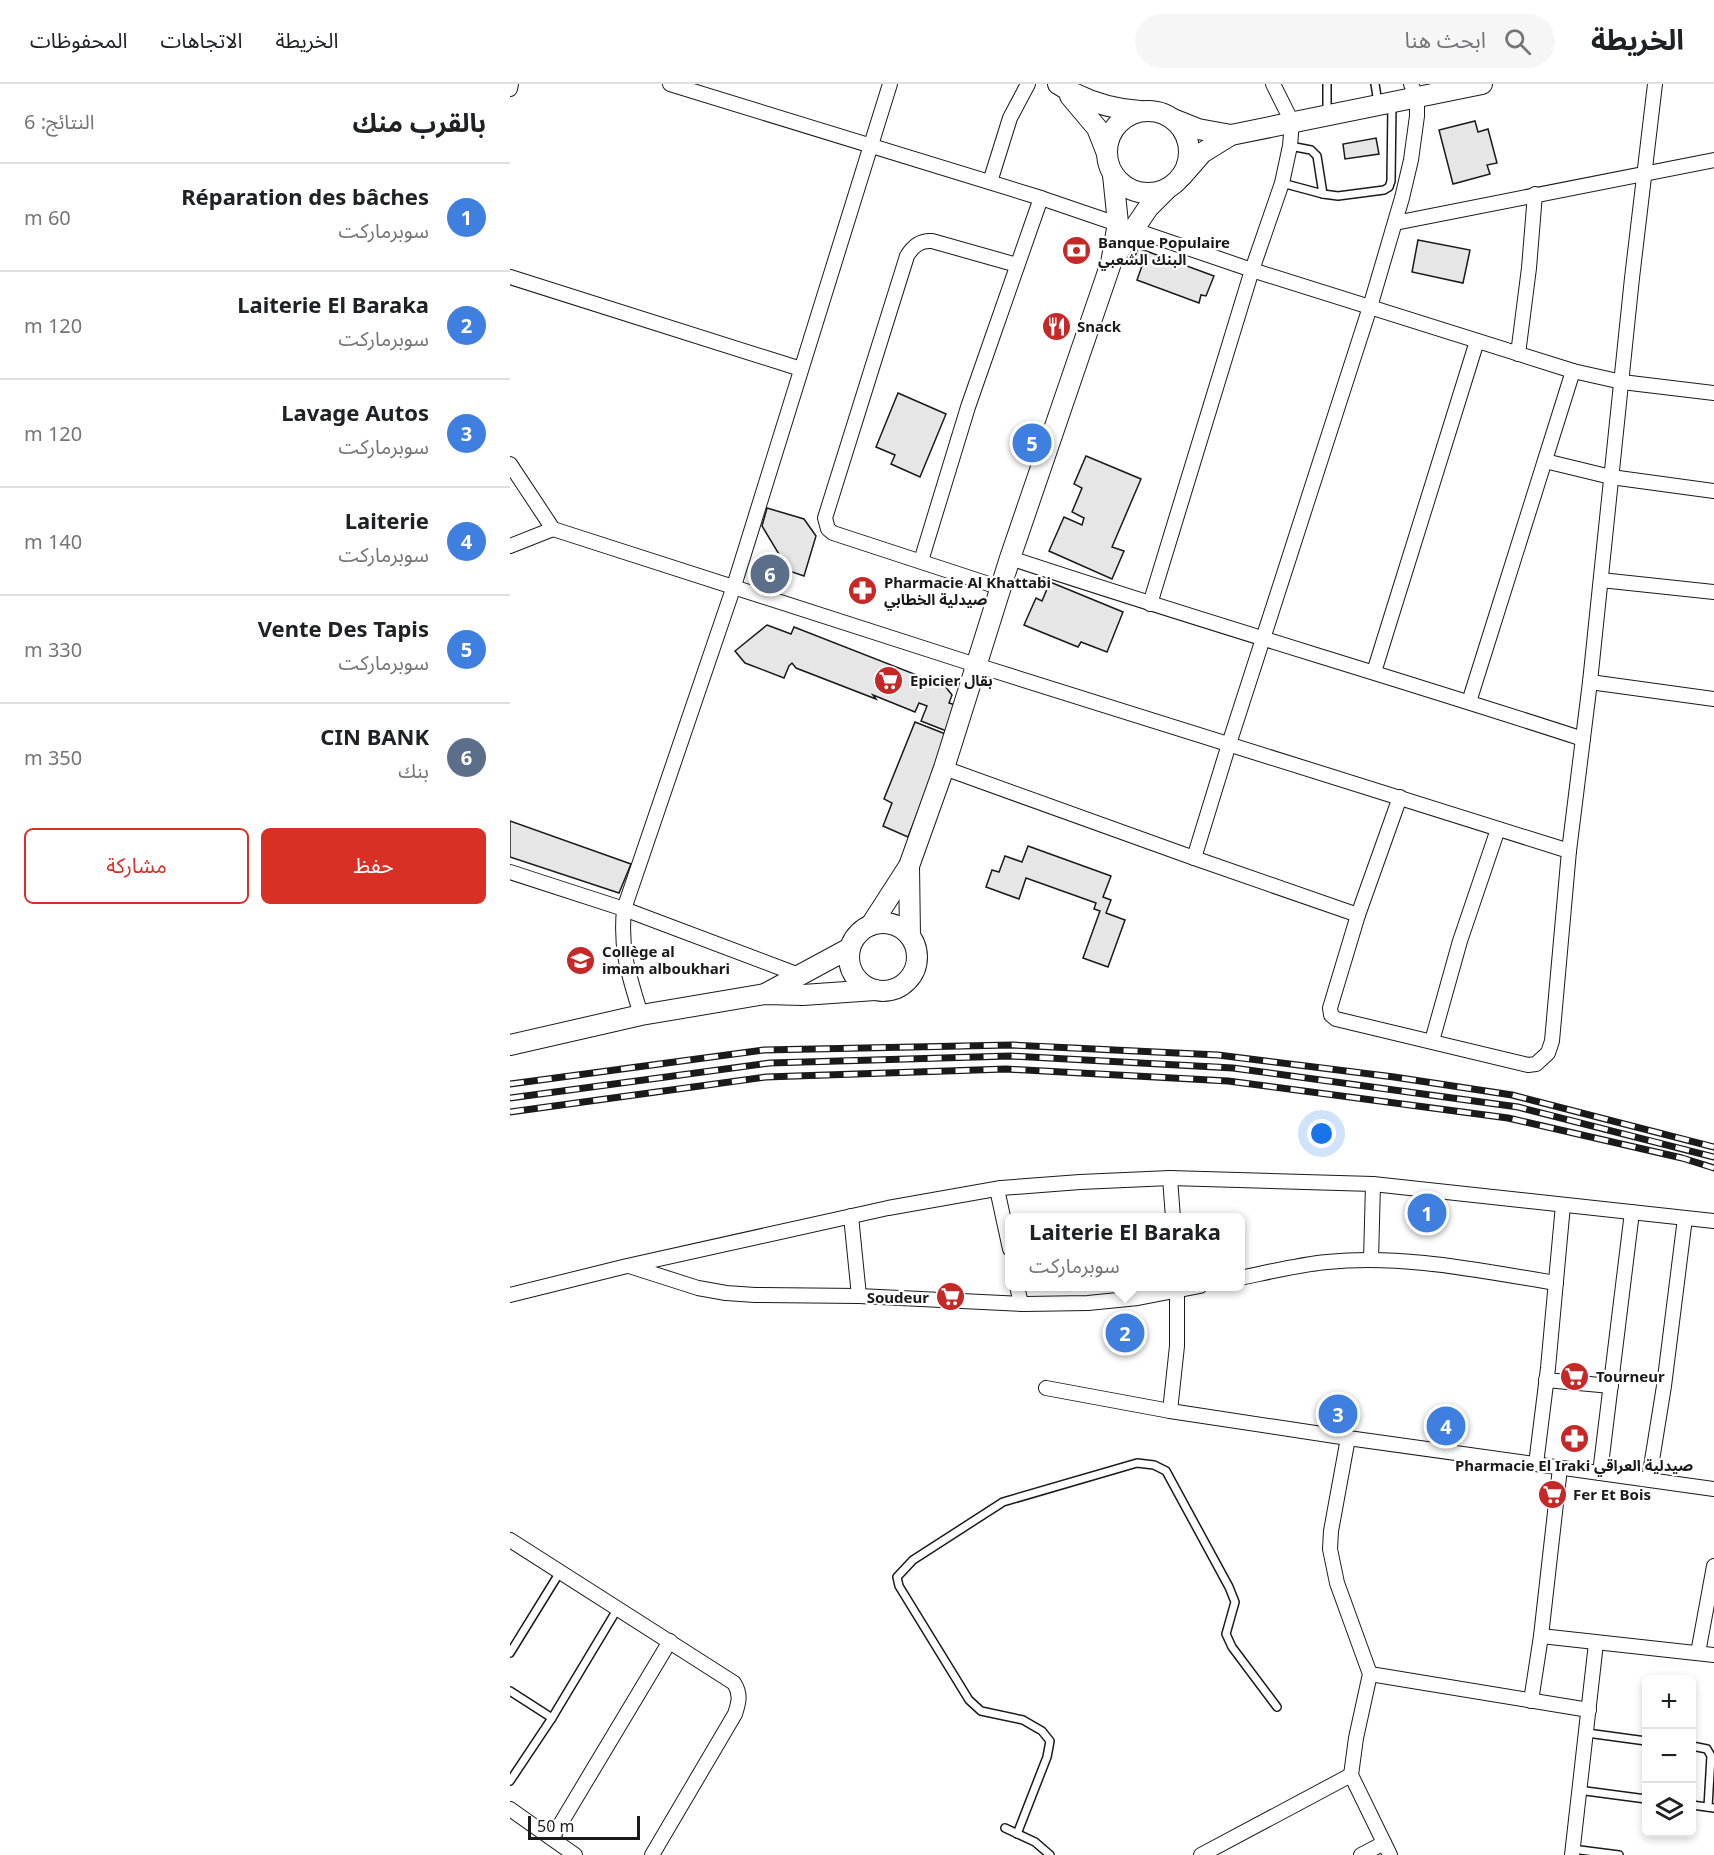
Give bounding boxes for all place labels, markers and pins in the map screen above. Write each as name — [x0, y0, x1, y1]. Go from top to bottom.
place label: Banque Populaire البنك الشعبي — [1098, 232, 1230, 271]
bank icon: Banque Populaire البنك الشعبي — [1061, 235, 1093, 267]
restaurant icon: Snack — [1040, 310, 1072, 342]
place label: Snack — [1077, 316, 1122, 336]
pin: 5 — [1012, 420, 1052, 466]
pin: 6 — [750, 552, 790, 596]
place label: Pharmacie Al Khattabi صيدلية الخطابي — [884, 572, 1051, 611]
pharmacy icon: Pharmacie Al Khattabi صيدلية الخطابي — [847, 575, 879, 607]
supermarket icon: Epicier بقال — [873, 664, 905, 696]
place label: Epicier بقال — [910, 670, 993, 690]
place label: Collège al imam alboukhari — [602, 941, 730, 978]
school or university icon: Collège al imam alboukhari — [565, 944, 597, 976]
pin: 1 — [1408, 1190, 1446, 1236]
supermarket icon: Soudeur — [934, 1281, 966, 1313]
place label: Soudeur — [867, 1287, 929, 1307]
pin: 2 — [1106, 1310, 1144, 1356]
supermarket icon: Tourneur — [1559, 1360, 1591, 1392]
place label: Tourneur — [1596, 1366, 1665, 1386]
pin: 3 — [1318, 1392, 1358, 1436]
pin: 4 — [1426, 1404, 1466, 1448]
pharmacy icon: Pharmacie El Iraki صيدلية العراقي — [1558, 1422, 1590, 1454]
place label: Pharmacie El Iraki صيدلية العراقي — [1455, 1455, 1693, 1477]
supermarket icon: Fer Et Bois — [1536, 1478, 1568, 1510]
place label: Fer Et Bois — [1573, 1484, 1651, 1504]

